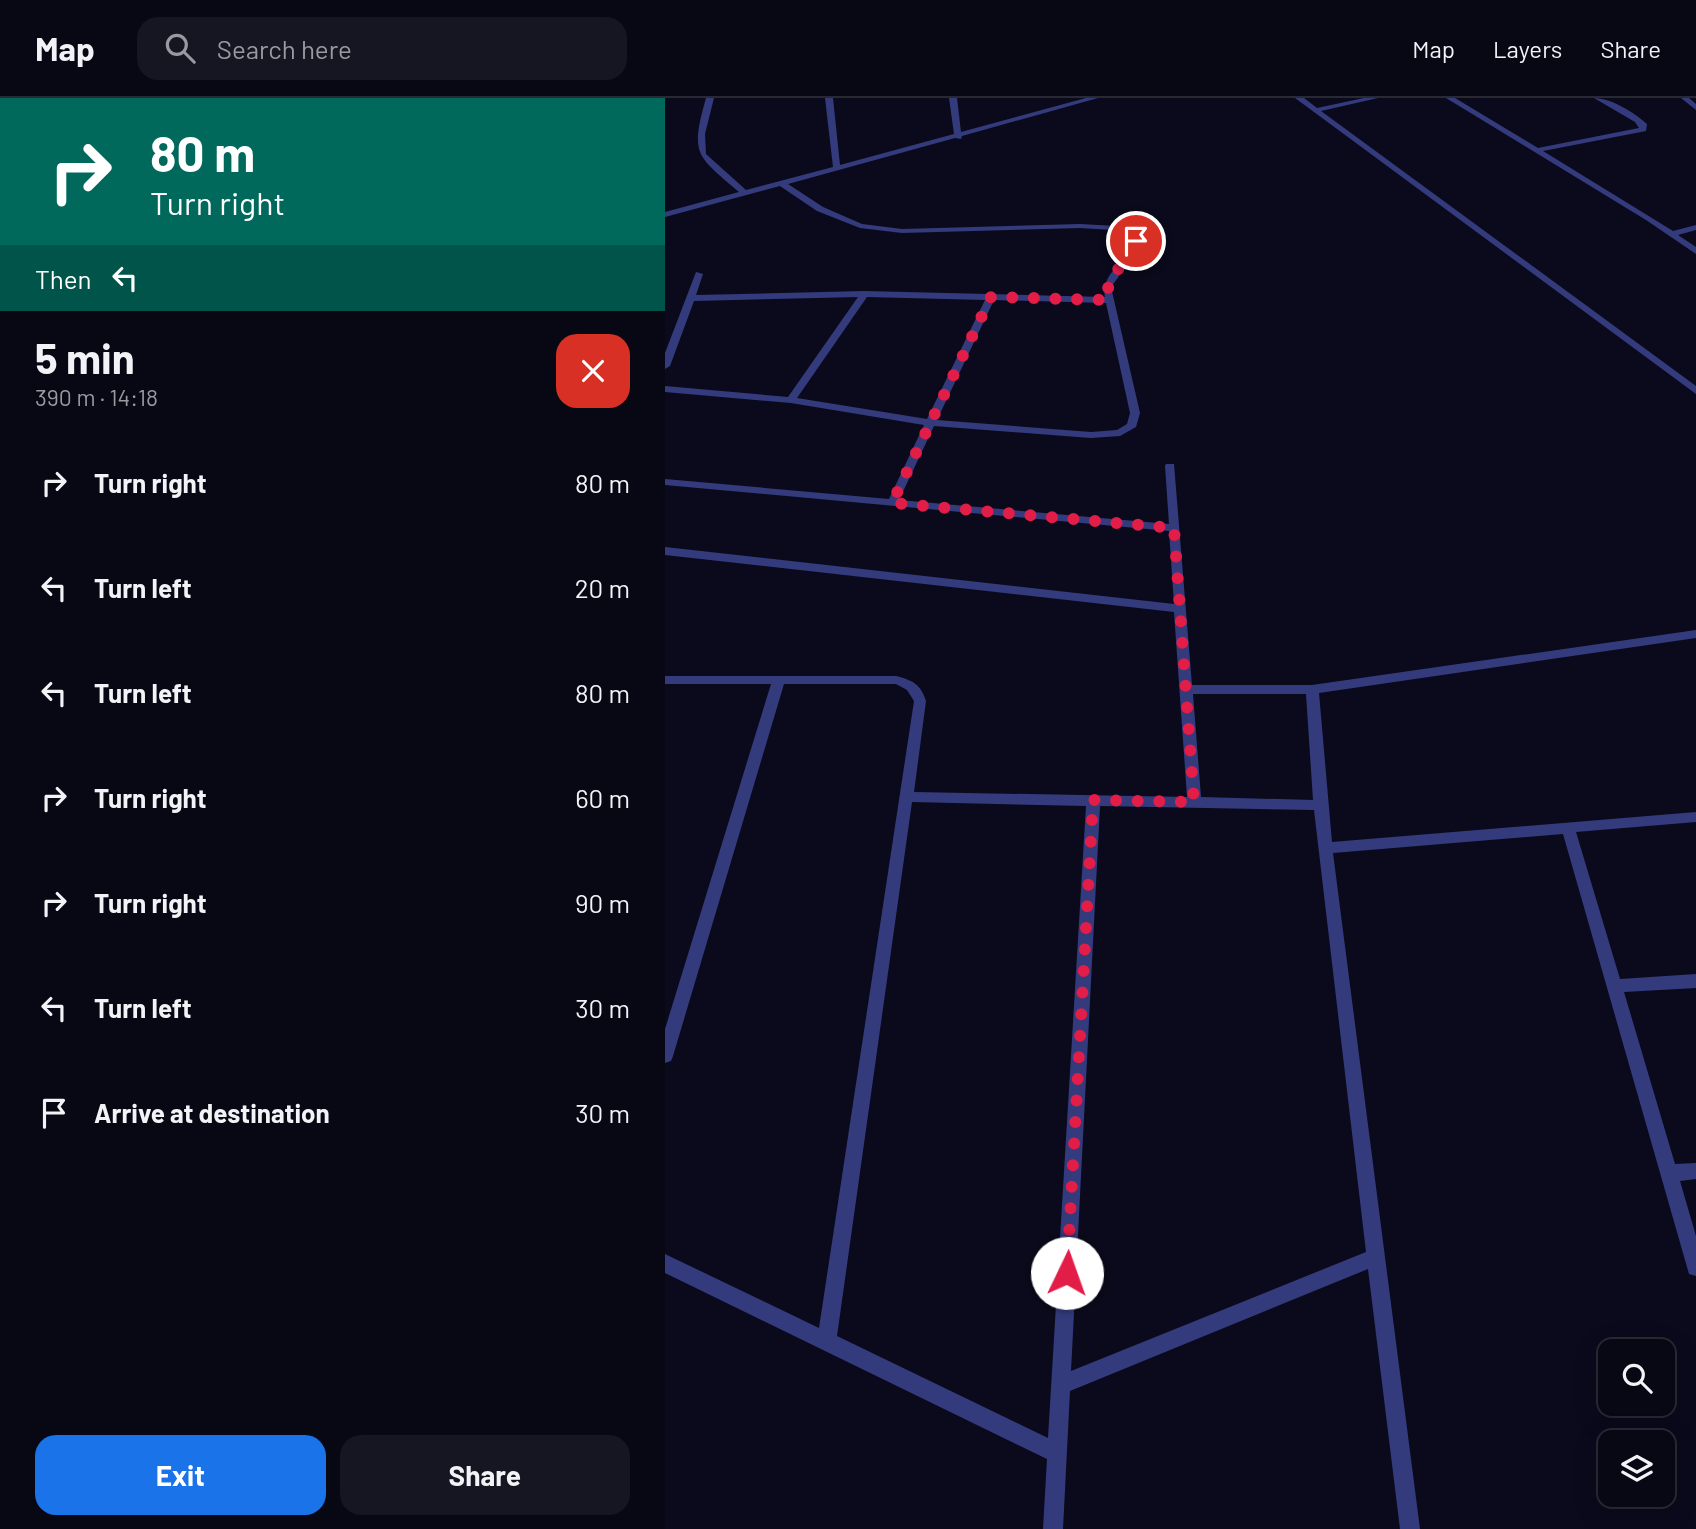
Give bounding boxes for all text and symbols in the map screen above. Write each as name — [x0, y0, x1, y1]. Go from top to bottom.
search box — [137, 17, 627, 80]
text: Map — [35, 28, 95, 68]
icon: search — [161, 29, 199, 67]
text: Search here — [217, 33, 352, 64]
text: Map — [1412, 34, 1455, 63]
text: Layers — [1493, 34, 1562, 63]
text: Share — [1600, 34, 1661, 63]
text: 80 m — [150, 123, 255, 182]
icon: right — [35, 126, 126, 217]
text: Turn right — [150, 183, 285, 221]
pin — [1106, 211, 1166, 271]
icon: arrive — [1117, 222, 1155, 260]
icon: left — [106, 259, 144, 297]
text: Then — [35, 263, 92, 294]
text: 5 min — [35, 332, 135, 382]
button: close — [556, 334, 630, 408]
text: 390 m · 14:18 — [35, 383, 158, 411]
icon: right — [35, 464, 73, 502]
text: Turn right — [94, 467, 207, 498]
text: 80 m — [575, 467, 630, 498]
icon: left — [35, 569, 73, 607]
text: Turn left — [94, 572, 192, 603]
text: 20 m — [575, 572, 630, 603]
icon: left — [35, 674, 73, 712]
text: Turn left — [94, 677, 192, 708]
text: 80 m — [575, 677, 630, 708]
icon: right — [35, 779, 73, 817]
text: Turn right — [94, 782, 207, 813]
text: 60 m — [575, 782, 630, 813]
icon: right — [35, 884, 73, 922]
text: Turn right — [94, 887, 207, 918]
text: 90 m — [575, 887, 630, 918]
icon: left — [35, 989, 73, 1027]
text: Turn left — [94, 992, 192, 1023]
text: 30 m — [575, 992, 630, 1023]
icon: arrive — [35, 1094, 73, 1132]
text: Arrive at destination — [94, 1097, 330, 1128]
text: 30 m — [575, 1097, 630, 1128]
position arrow — [1030, 1236, 1104, 1310]
map controls — [1598, 1339, 1675, 1507]
button: search — [1598, 1339, 1675, 1416]
button: layers — [1598, 1430, 1675, 1507]
button: Exit — [35, 1435, 326, 1515]
button: Share — [340, 1435, 630, 1515]

